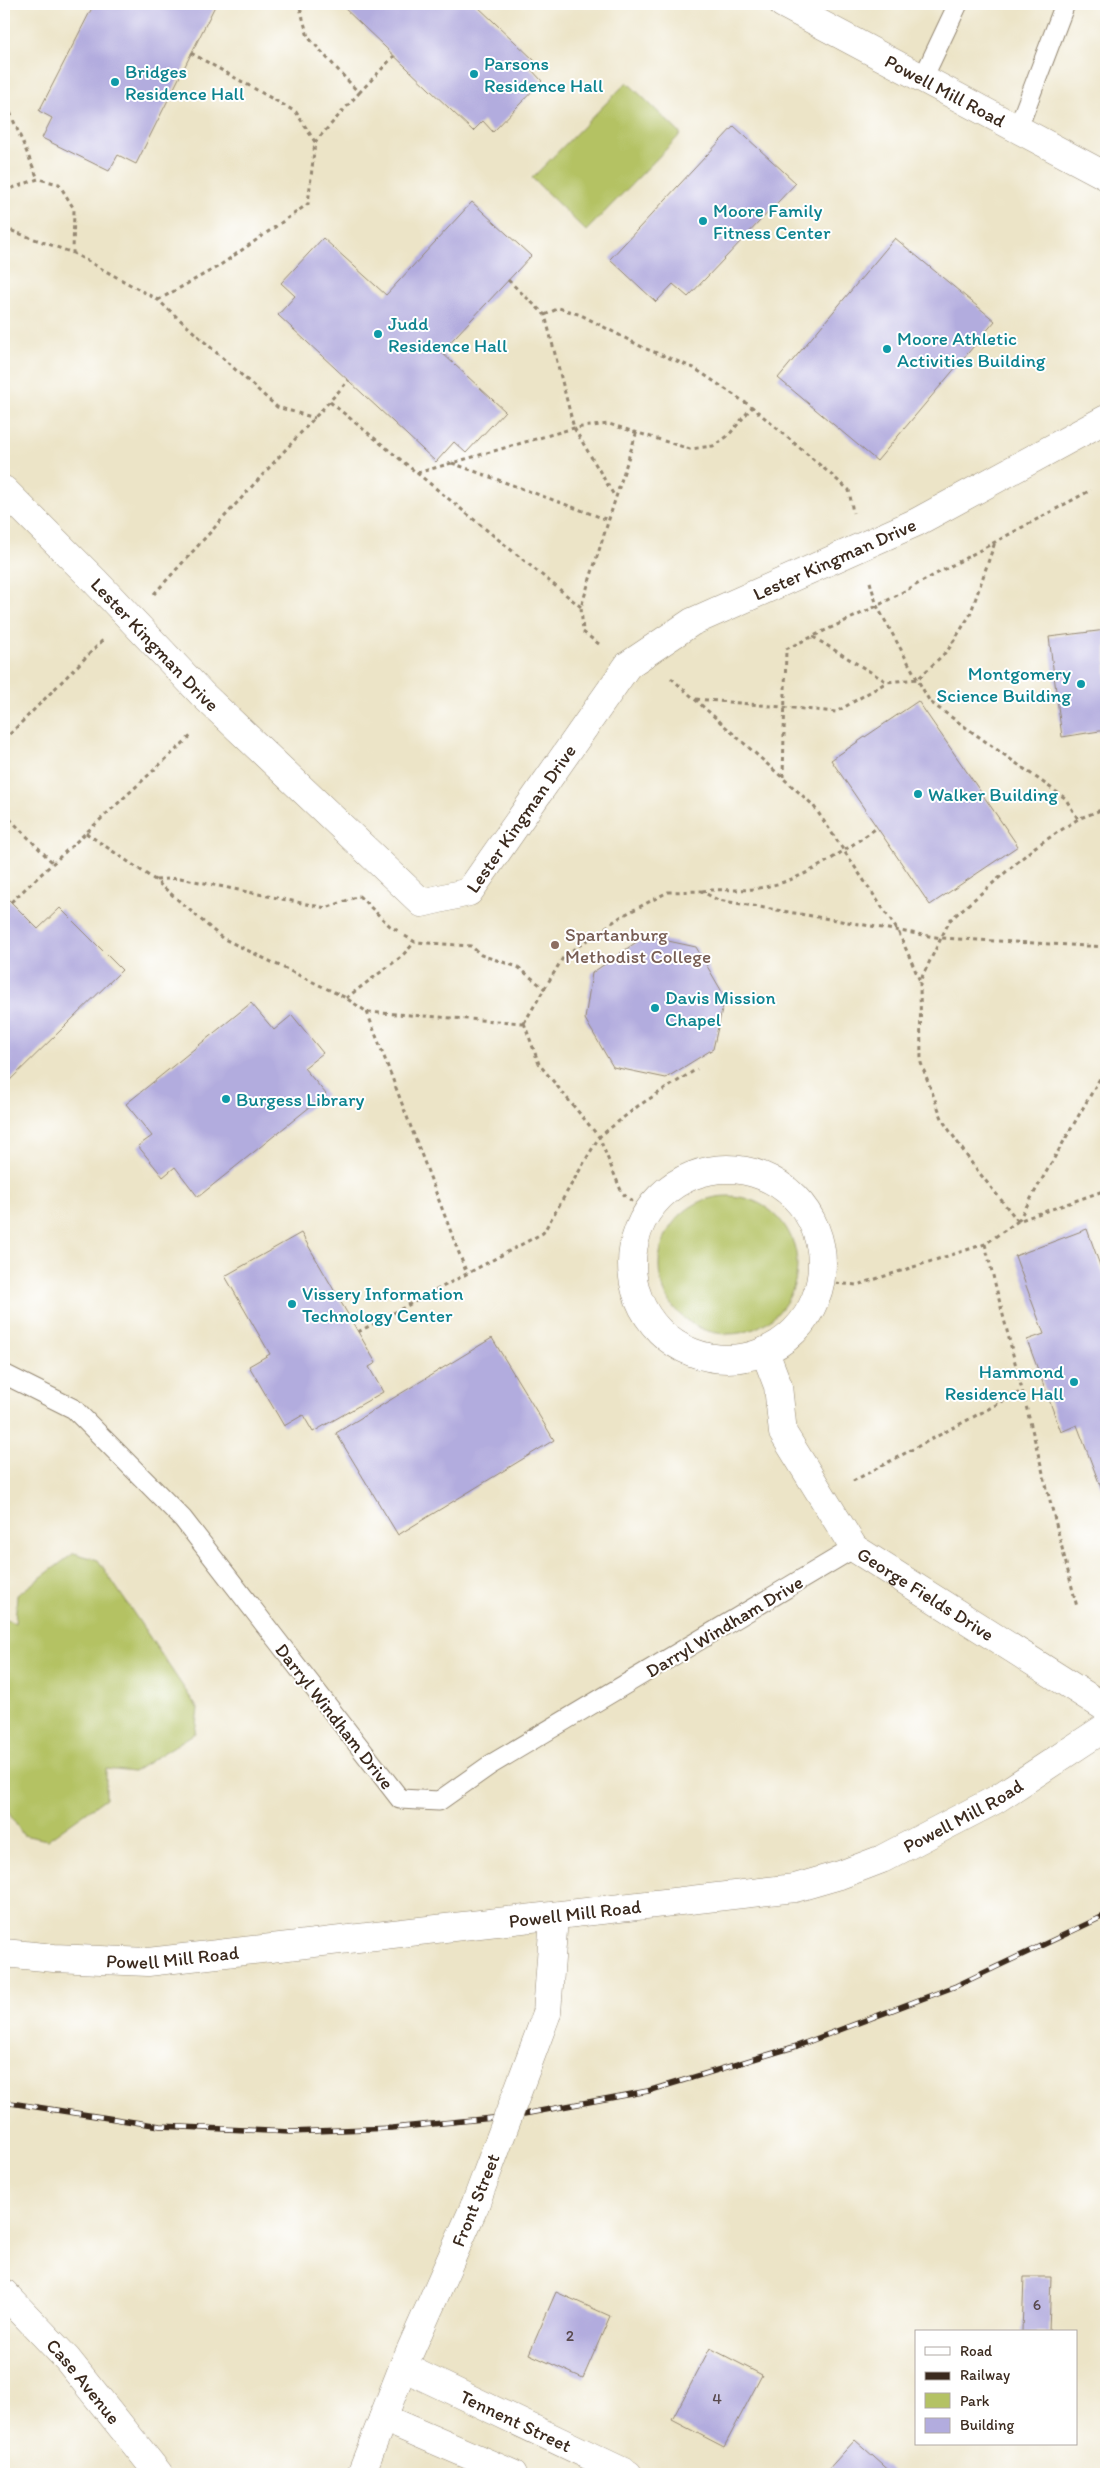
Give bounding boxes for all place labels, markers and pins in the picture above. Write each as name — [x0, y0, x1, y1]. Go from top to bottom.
place label: Parsons Residence Hall — [484, 52, 604, 97]
place label: Bridges Residence Hall — [125, 60, 245, 105]
marker: Parsons Residence Hall — [468, 68, 480, 80]
marker: Bridges Residence Hall — [109, 76, 121, 88]
place label: Moore Family Fitness Center — [713, 199, 831, 244]
marker: Moore Family Fitness Center — [697, 215, 709, 227]
place label: Judd Residence Hall — [388, 312, 508, 357]
place label: Moore Athletic Activities Building — [897, 327, 1046, 372]
marker: Judd Residence Hall — [372, 328, 384, 340]
marker: Moore Athletic Activities Building — [881, 343, 893, 355]
place label: Montgomery Science Building — [937, 662, 1071, 707]
marker: Montgomery Science Building — [1075, 678, 1087, 690]
place label: Walker Building — [928, 783, 1058, 806]
marker: Walker Building — [912, 788, 924, 800]
place label: Spartanburg Methodist College — [565, 923, 711, 968]
marker: Spartanburg Methodist College — [549, 939, 561, 951]
place label: Davis Mission Chapel — [665, 986, 776, 1031]
marker: Davis Mission Chapel — [649, 1002, 661, 1014]
place label: Burgess Library — [236, 1088, 365, 1111]
marker: Burgess Library — [220, 1093, 232, 1105]
place label: Vissery Information Technology Center — [302, 1282, 464, 1327]
marker: Vissery Information Technology Center — [286, 1298, 298, 1310]
place label: Hammond Residence Hall — [945, 1360, 1065, 1405]
marker: Hammond Residence Hall — [1068, 1376, 1080, 1388]

